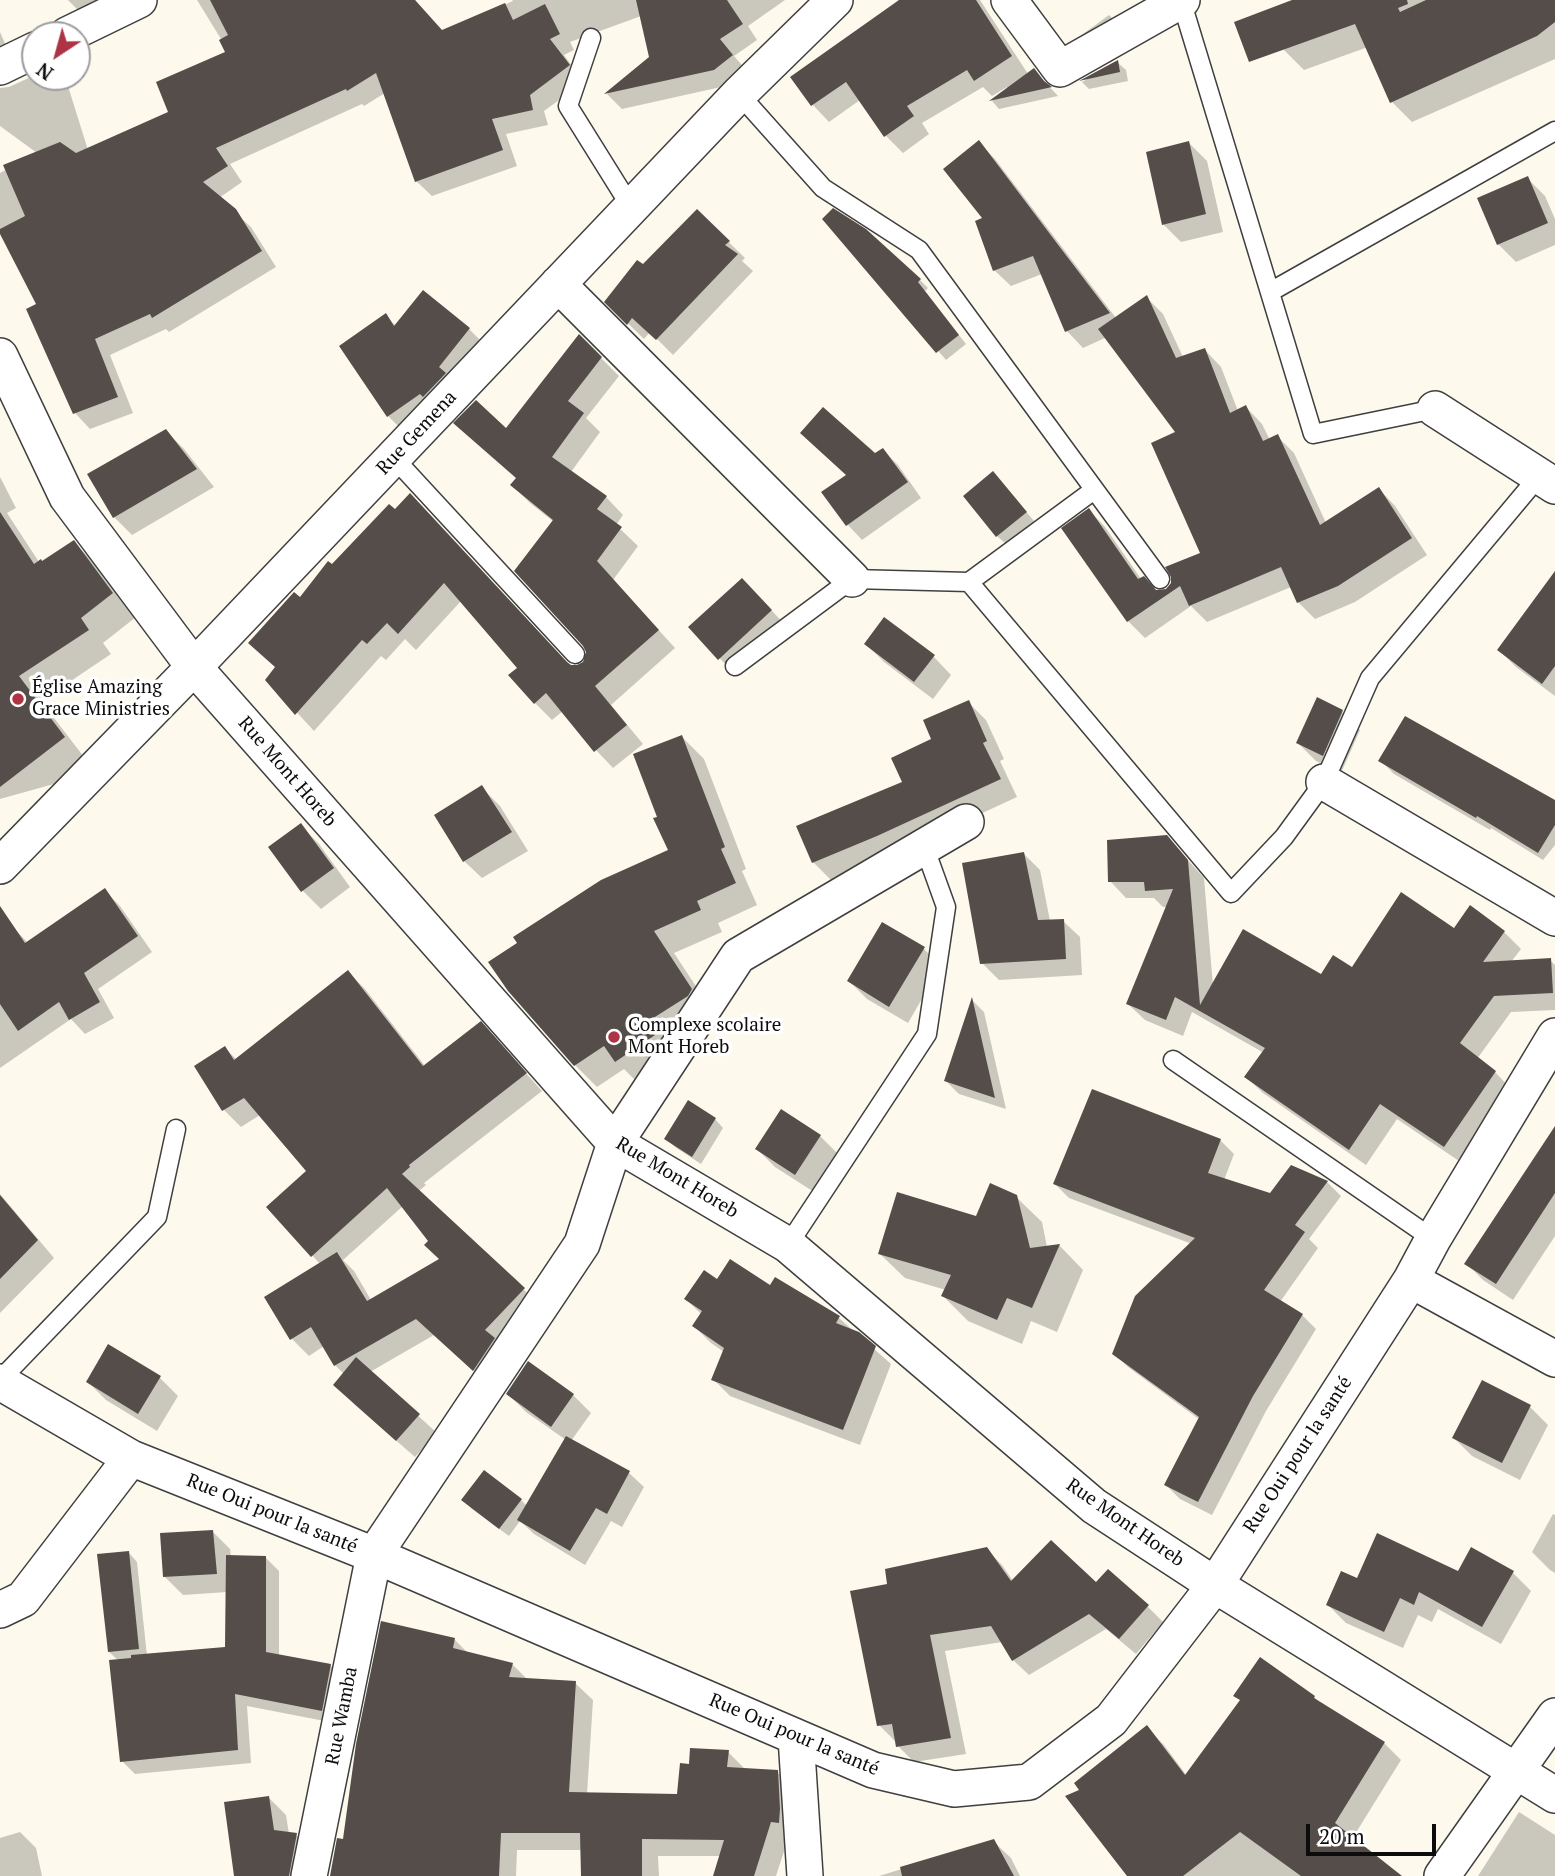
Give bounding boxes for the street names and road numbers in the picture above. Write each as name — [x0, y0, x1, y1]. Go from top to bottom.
street label: Rue Gemena — [372, 386, 462, 480]
street label: Rue Mont Horeb — [233, 712, 341, 832]
street label: Rue Mont Horeb — [612, 1133, 742, 1223]
street label: Rue Oui pour la santé — [1239, 1372, 1357, 1538]
street label: Rue Oui pour la santé — [183, 1469, 361, 1559]
street label: Rue Mont Horeb — [1062, 1474, 1188, 1572]
street label: Rue Wamba — [321, 1665, 363, 1767]
street label: Rue Oui pour la santé — [706, 1689, 882, 1781]

